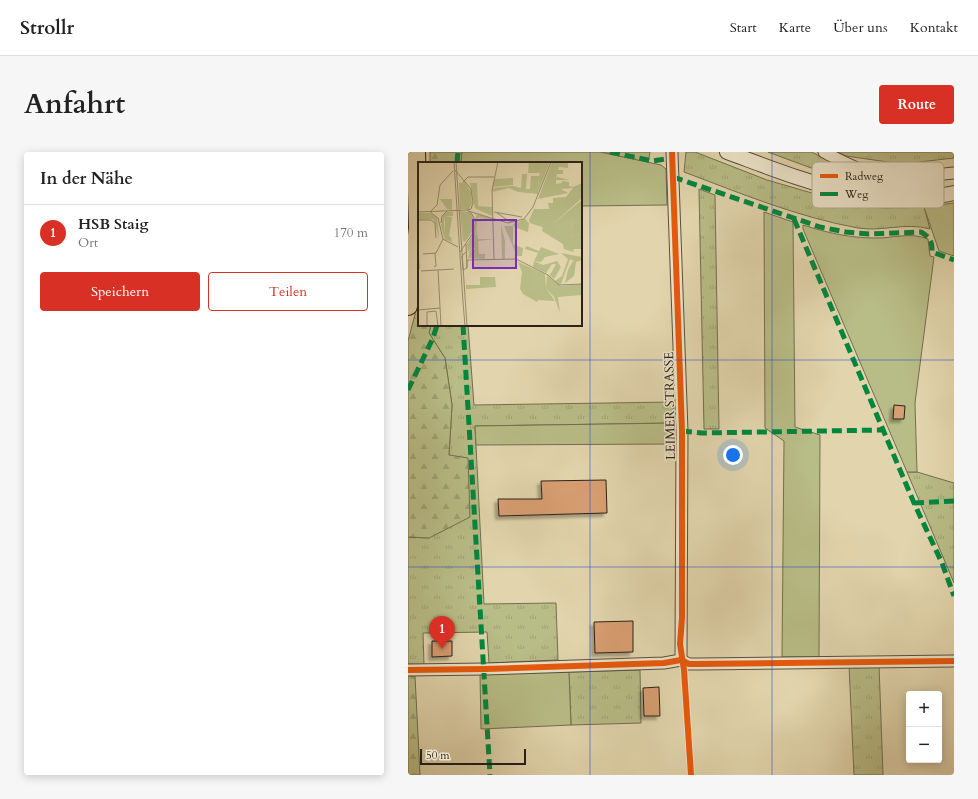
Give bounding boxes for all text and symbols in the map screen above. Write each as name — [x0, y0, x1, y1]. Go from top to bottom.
text: Strollr — [20, 15, 74, 41]
text: Start — [730, 18, 757, 37]
text: Karte — [779, 18, 811, 37]
text: Über uns — [833, 18, 888, 37]
text: Kontakt — [910, 18, 958, 37]
text: Anfahrt — [24, 85, 125, 123]
button: Route — [879, 85, 954, 124]
inset map — [418, 162, 582, 326]
legend — [812, 162, 944, 208]
text: In der Nähe — [40, 167, 133, 190]
text: Radweg — [845, 169, 884, 184]
text: Weg — [844, 187, 869, 202]
text: HSB Staig — [78, 214, 149, 234]
text: 1 — [50, 224, 56, 242]
text: 170 m — [334, 224, 368, 242]
text: Ort — [78, 234, 98, 252]
button: Speichern — [40, 272, 200, 311]
button: Teilen — [208, 272, 368, 311]
street label: LEIMER STRASSE — [660, 352, 680, 460]
your location — [723, 445, 743, 465]
pin: 1 — [429, 616, 455, 649]
map controls — [906, 691, 942, 763]
button: + — [906, 691, 942, 727]
button: − — [906, 727, 942, 763]
scale bar — [420, 747, 526, 766]
text: 50 m — [426, 748, 450, 763]

